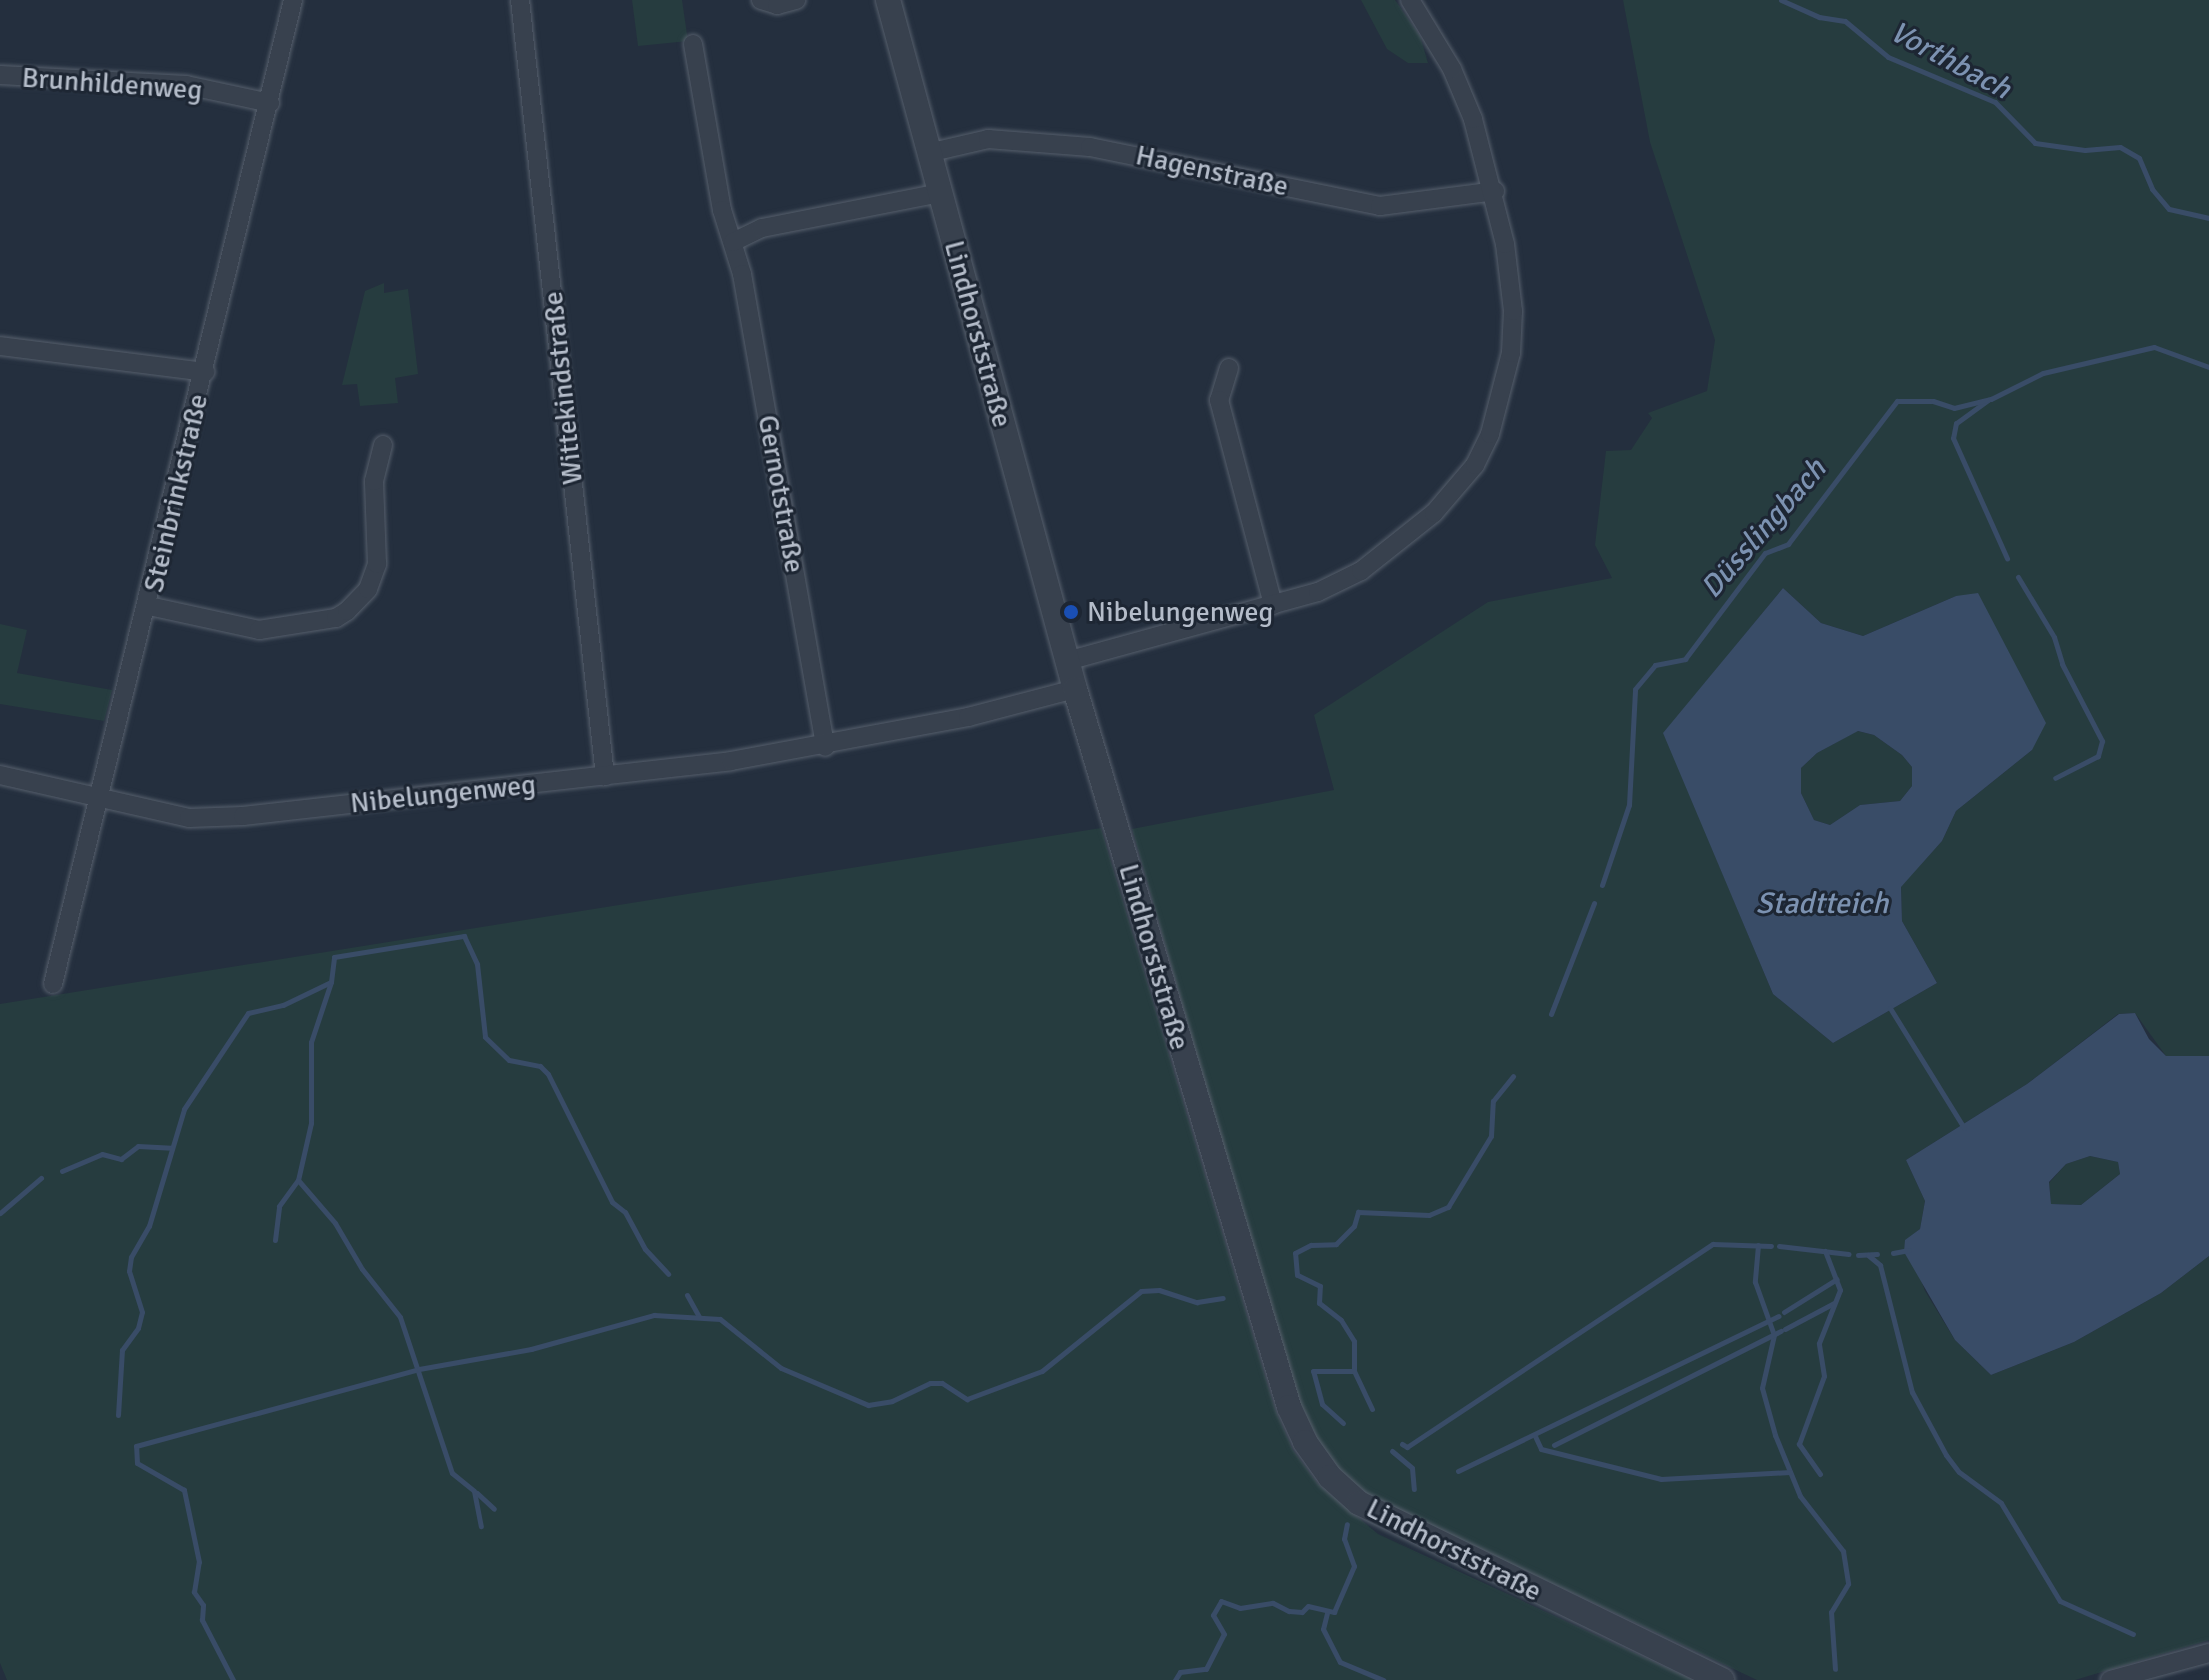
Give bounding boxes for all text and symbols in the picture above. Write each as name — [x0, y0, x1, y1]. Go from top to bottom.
water label: Vorthbach — [1884, 14, 2016, 108]
street label: Brunhildenweg — [21, 61, 203, 107]
street label: Hagenstraße — [1133, 138, 1291, 204]
street label: Lindhorststraße — [937, 237, 1019, 431]
street label: Wittekindstraße — [536, 290, 590, 486]
street label: Steinbrinkstraße — [137, 391, 215, 595]
street label: Gernotstraße — [751, 412, 811, 576]
water label: Düsslingbach — [1694, 452, 1834, 606]
place label: Nibelungenweg — [1087, 595, 1273, 629]
marker: Nibelungenweg — [1062, 603, 1080, 621]
street label: Nibelungenweg — [349, 768, 537, 820]
street label: Lindhorststraße — [1111, 860, 1197, 1054]
water label: Stadtteich — [1756, 886, 1888, 922]
street label: Lindhorststraße — [1361, 1491, 1547, 1609]

